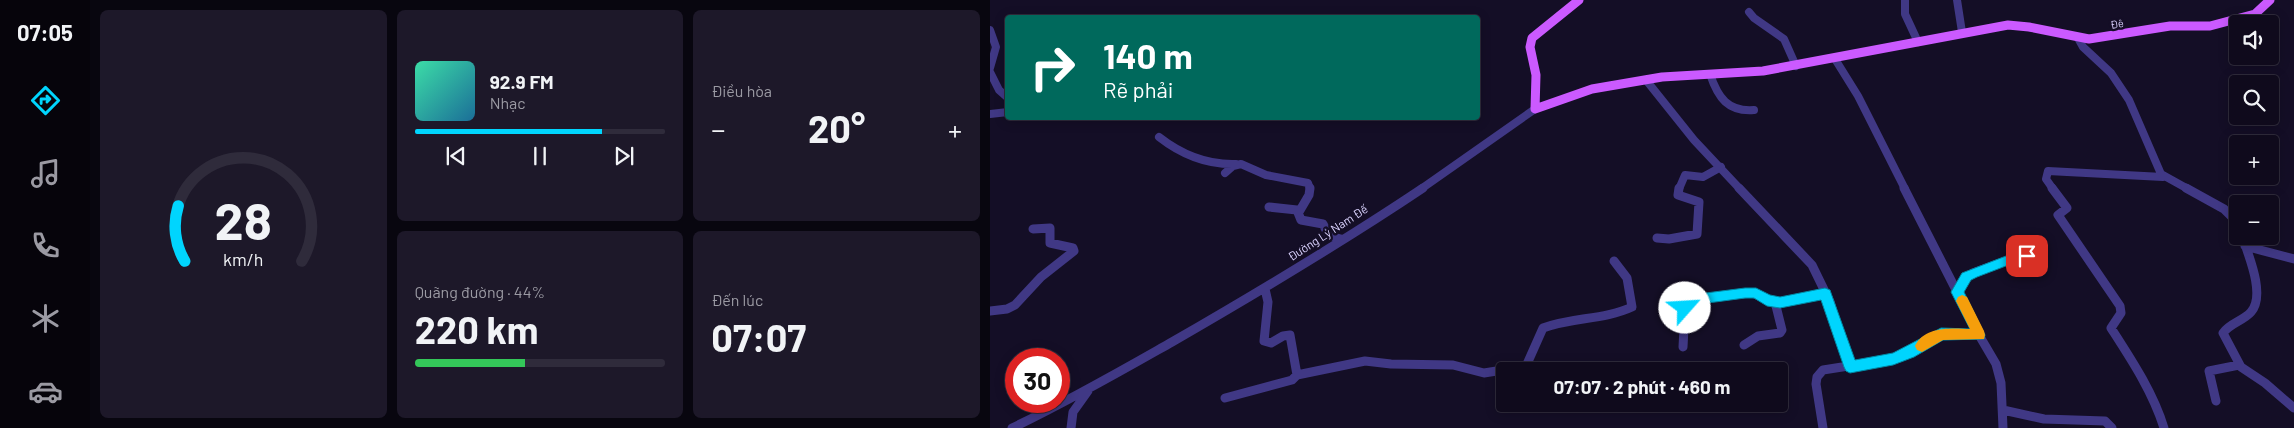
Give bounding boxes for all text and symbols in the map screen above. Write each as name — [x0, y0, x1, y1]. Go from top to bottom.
map controls — [2229, 15, 2279, 245]
button: sound — [2229, 15, 2279, 65]
street label: Đê — [2109, 16, 2125, 31]
text: 07:05 — [17, 19, 73, 45]
text: 140 m — [1103, 34, 1193, 76]
icon: right — [1020, 35, 1085, 100]
text: 92.9 FM — [490, 70, 554, 93]
button: search — [2229, 75, 2279, 125]
text: Rẽ phải — [1103, 76, 1173, 102]
text: Điều hòa — [711, 81, 772, 100]
icon: directions — [28, 83, 63, 118]
text: Nhạc — [490, 93, 525, 112]
text: 20° — [808, 105, 865, 151]
text: − — [711, 112, 725, 146]
text: + — [948, 112, 962, 146]
button: + — [2229, 135, 2279, 185]
icon: previous — [442, 142, 470, 170]
icon: pause — [526, 142, 554, 170]
icon: next — [610, 142, 638, 170]
icon: music — [28, 156, 63, 191]
text: 28 — [215, 188, 272, 250]
button: − — [2229, 195, 2279, 245]
street label: Đường Lý Nam Đế — [1285, 201, 1370, 263]
icon: phone — [28, 228, 63, 263]
pin — [2006, 235, 2048, 277]
icon: arrive — [2013, 242, 2041, 270]
text: km/h — [223, 248, 264, 270]
position arrow — [1658, 281, 1710, 333]
text: Quãng đường · 44% — [415, 282, 545, 301]
text: Đến lúc — [711, 290, 763, 309]
icon: climate — [28, 301, 63, 336]
text: 220 km — [415, 306, 538, 352]
text: 07:07 — [711, 314, 806, 360]
speed limit sign: 30 — [1005, 348, 1070, 413]
icon: car — [28, 374, 63, 409]
text: 07:07 · 2 phút · 460 m — [1554, 375, 1730, 398]

